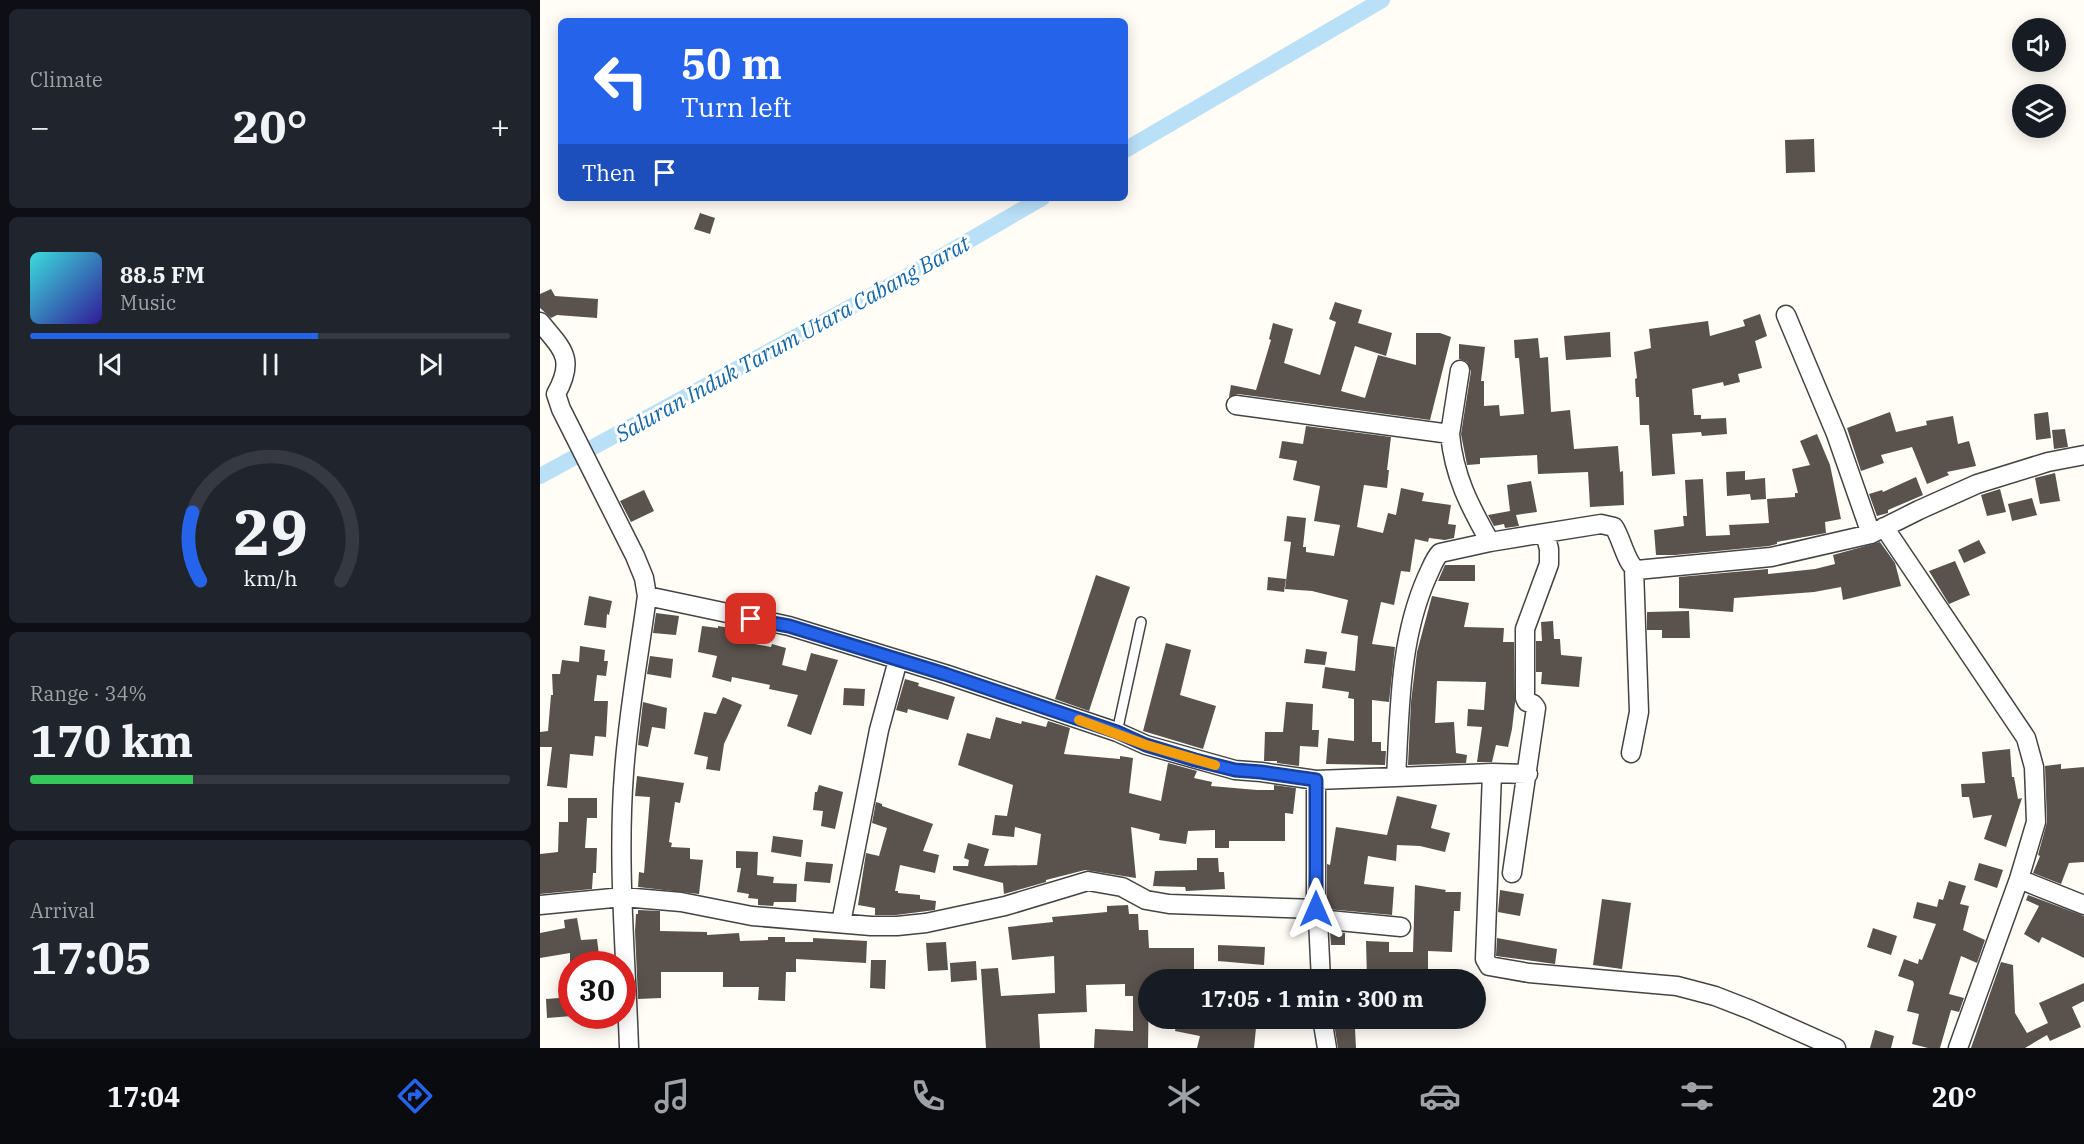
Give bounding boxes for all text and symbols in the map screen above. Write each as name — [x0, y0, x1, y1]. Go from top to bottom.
map controls — [2012, 18, 2066, 138]
button: sound — [2012, 18, 2066, 72]
text: 50 m — [681, 36, 782, 91]
icon: left — [582, 42, 660, 120]
text: Climate — [30, 66, 103, 93]
button: layers — [2012, 84, 2066, 138]
text: Turn left — [681, 89, 792, 124]
text: 20° — [232, 97, 308, 155]
text: − — [30, 105, 50, 148]
text: + — [490, 105, 510, 148]
icon: arrive — [648, 156, 681, 189]
text: Then — [582, 158, 636, 187]
water label: Saluran Induk Tarum Utara Cabang Barat — [609, 227, 976, 448]
text: 88.5 FM — [120, 260, 205, 289]
text: Music — [120, 289, 176, 316]
icon: previous — [94, 348, 127, 381]
icon: pause — [254, 348, 287, 381]
icon: next — [414, 348, 447, 381]
text: 29 — [233, 491, 307, 572]
text: km/h — [243, 564, 297, 592]
pin — [725, 593, 776, 644]
icon: arrive — [734, 602, 767, 635]
text: Range · 34% — [30, 680, 147, 707]
text: 170 km — [30, 711, 193, 769]
position arrow — [1284, 877, 1348, 941]
text: Arrival — [30, 897, 95, 924]
text: 17:05 — [30, 928, 152, 986]
speed limit sign: 30 — [558, 951, 636, 1029]
text: 17:05 · 1 min · 300 m — [1200, 984, 1424, 1013]
icon: directions — [394, 1075, 436, 1117]
icon: music — [651, 1075, 693, 1117]
icon: phone — [907, 1075, 949, 1117]
icon: climate — [1163, 1075, 1205, 1117]
icon: car — [1419, 1075, 1461, 1117]
icon: filters — [1676, 1075, 1718, 1117]
text: 17:04 — [107, 1079, 180, 1114]
text: 20° — [1932, 1079, 1977, 1114]

